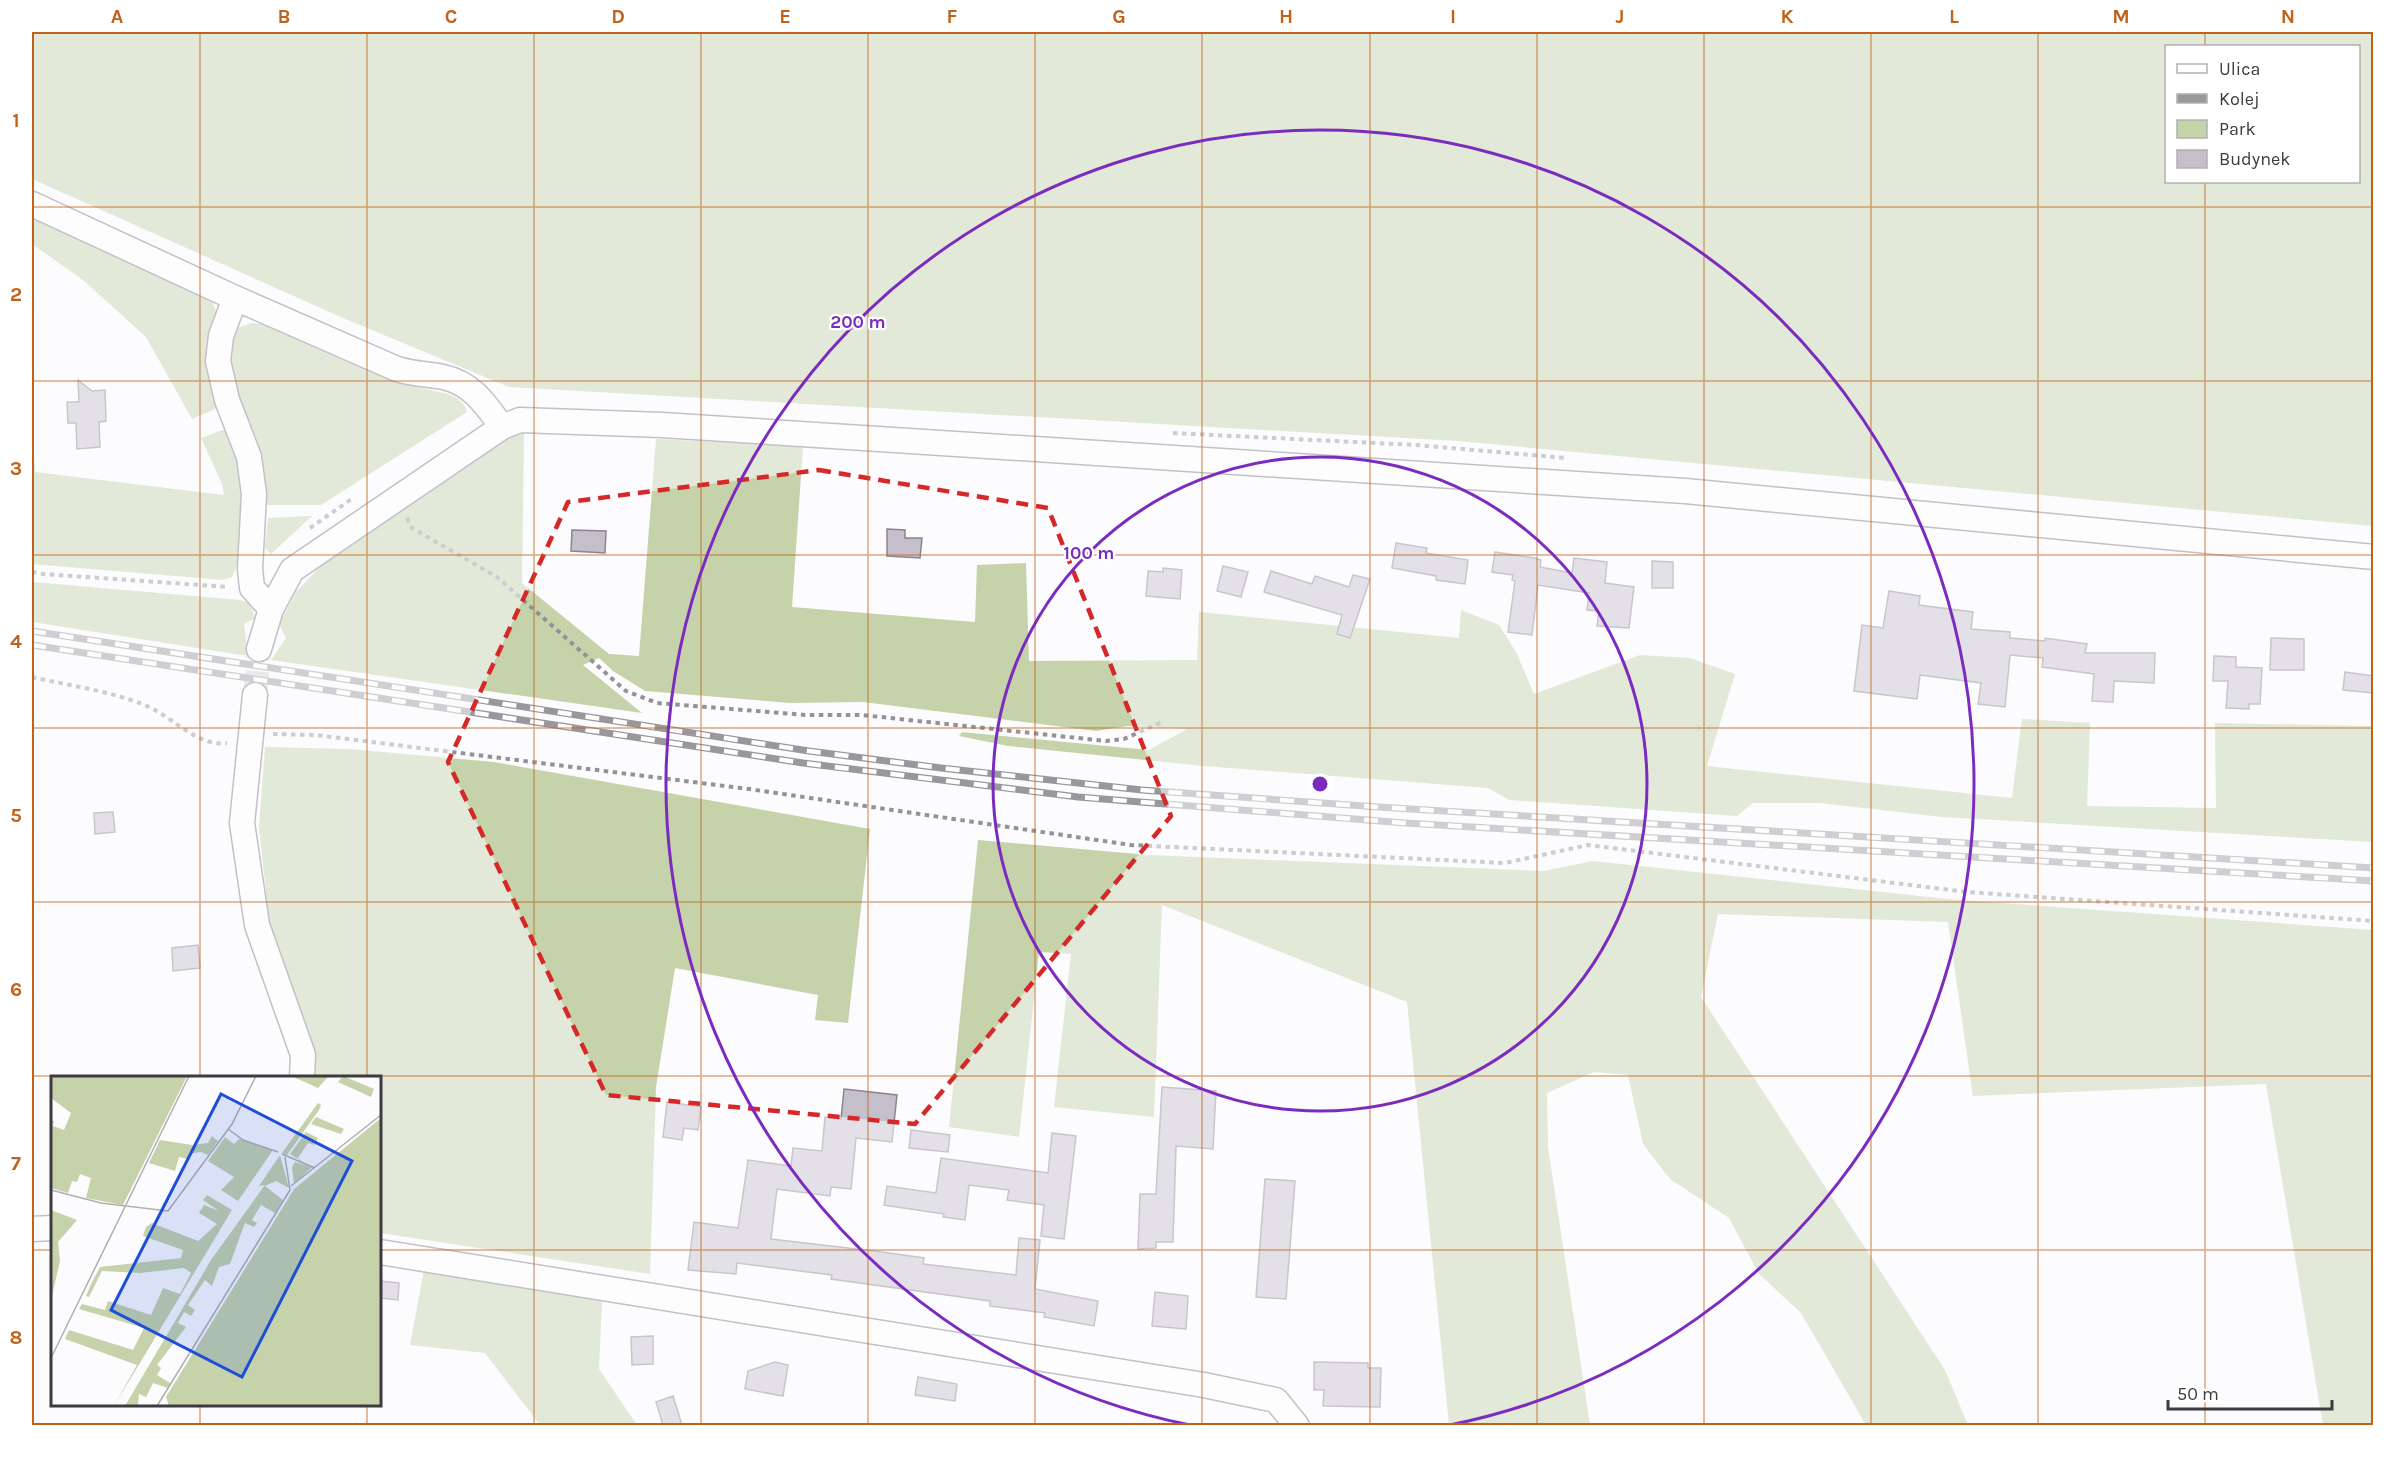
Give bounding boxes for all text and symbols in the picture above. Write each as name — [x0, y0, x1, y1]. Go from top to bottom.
text: A — [111, 5, 124, 28]
text: B — [278, 5, 290, 28]
text: C — [445, 5, 457, 28]
text: D — [611, 5, 625, 28]
text: E — [779, 5, 791, 28]
text: F — [947, 5, 958, 28]
text: G — [1112, 5, 1126, 28]
text: H — [1279, 5, 1293, 28]
text: I — [1450, 5, 1456, 28]
text: J — [1616, 5, 1624, 28]
text: K — [1780, 5, 1794, 28]
text: L — [1949, 5, 1959, 28]
text: M — [2112, 5, 2130, 28]
text: N — [2281, 5, 2295, 28]
legend — [2165, 45, 2360, 183]
text: Ulica — [2219, 58, 2260, 80]
text: Kolej — [2219, 88, 2260, 110]
text: 1 — [12, 109, 20, 132]
text: Park — [2219, 118, 2256, 140]
text: Budynek — [2219, 148, 2290, 170]
text: 2 — [10, 283, 22, 306]
text: 200 m — [830, 311, 886, 333]
text: 3 — [10, 457, 22, 480]
text: 100 m — [1064, 542, 1114, 564]
text: 4 — [10, 630, 22, 653]
centre of rings — [1310, 774, 1330, 794]
text: 5 — [10, 804, 22, 827]
text: 6 — [10, 978, 22, 1001]
inset map — [51, 1076, 381, 1406]
text: 7 — [11, 1152, 21, 1175]
text: 8 — [10, 1326, 22, 1349]
scale bar — [2168, 1373, 2332, 1411]
text: 50 m — [2177, 1383, 2219, 1405]

